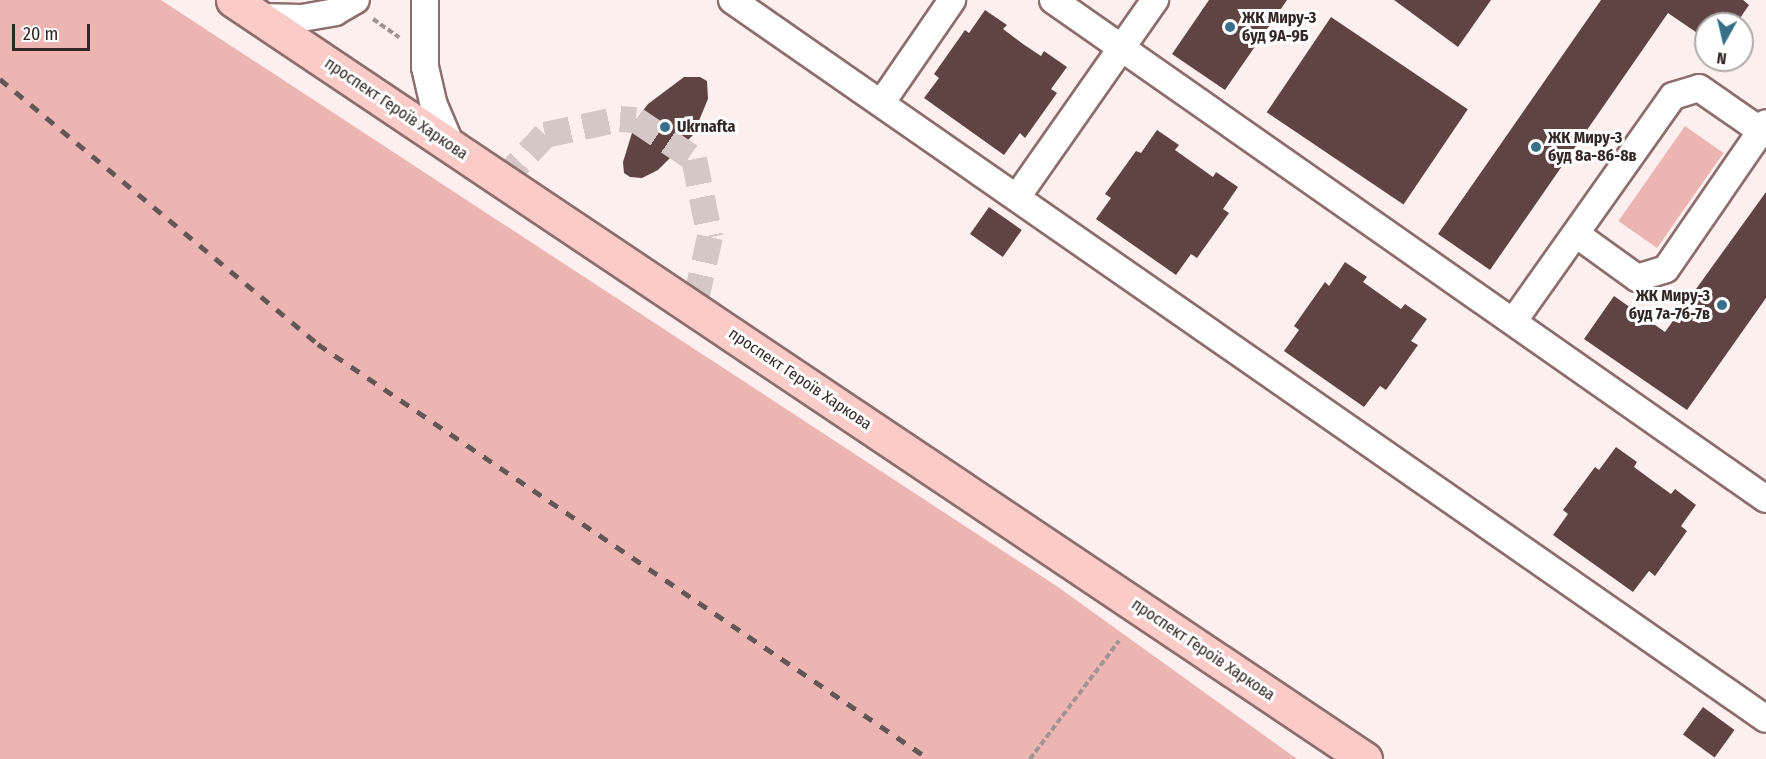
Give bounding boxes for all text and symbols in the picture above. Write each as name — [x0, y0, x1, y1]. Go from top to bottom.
place label: ЖК Миру-3 буд 9А-9Б — [1242, 8, 1316, 46]
scale bar — [15, 12, 93, 50]
north arrow — [1694, 12, 1754, 72]
marker: ЖК Миру-3 буд 9А-9Б — [1223, 20, 1237, 34]
text: 20 m — [23, 23, 58, 45]
text: N — [1716, 48, 1728, 68]
street label: проспект Героїв Харкова — [321, 54, 471, 164]
place label: Ukrnafta — [677, 117, 735, 137]
marker: Ukrnafta — [658, 120, 672, 134]
place label: ЖК Миру-3 буд 8а-8б-8в — [1548, 128, 1637, 166]
marker: ЖК Миру-3 буд 8а-8б-8в — [1529, 140, 1543, 154]
place label: ЖК Миру-3 буд 7а-7б-7в — [1629, 286, 1710, 324]
marker: ЖК Миру-3 буд 7а-7б-7в — [1715, 298, 1729, 312]
street label: проспект Героїв Харкова — [725, 324, 875, 434]
street label: проспект Героїв Харкова — [1128, 595, 1278, 705]

